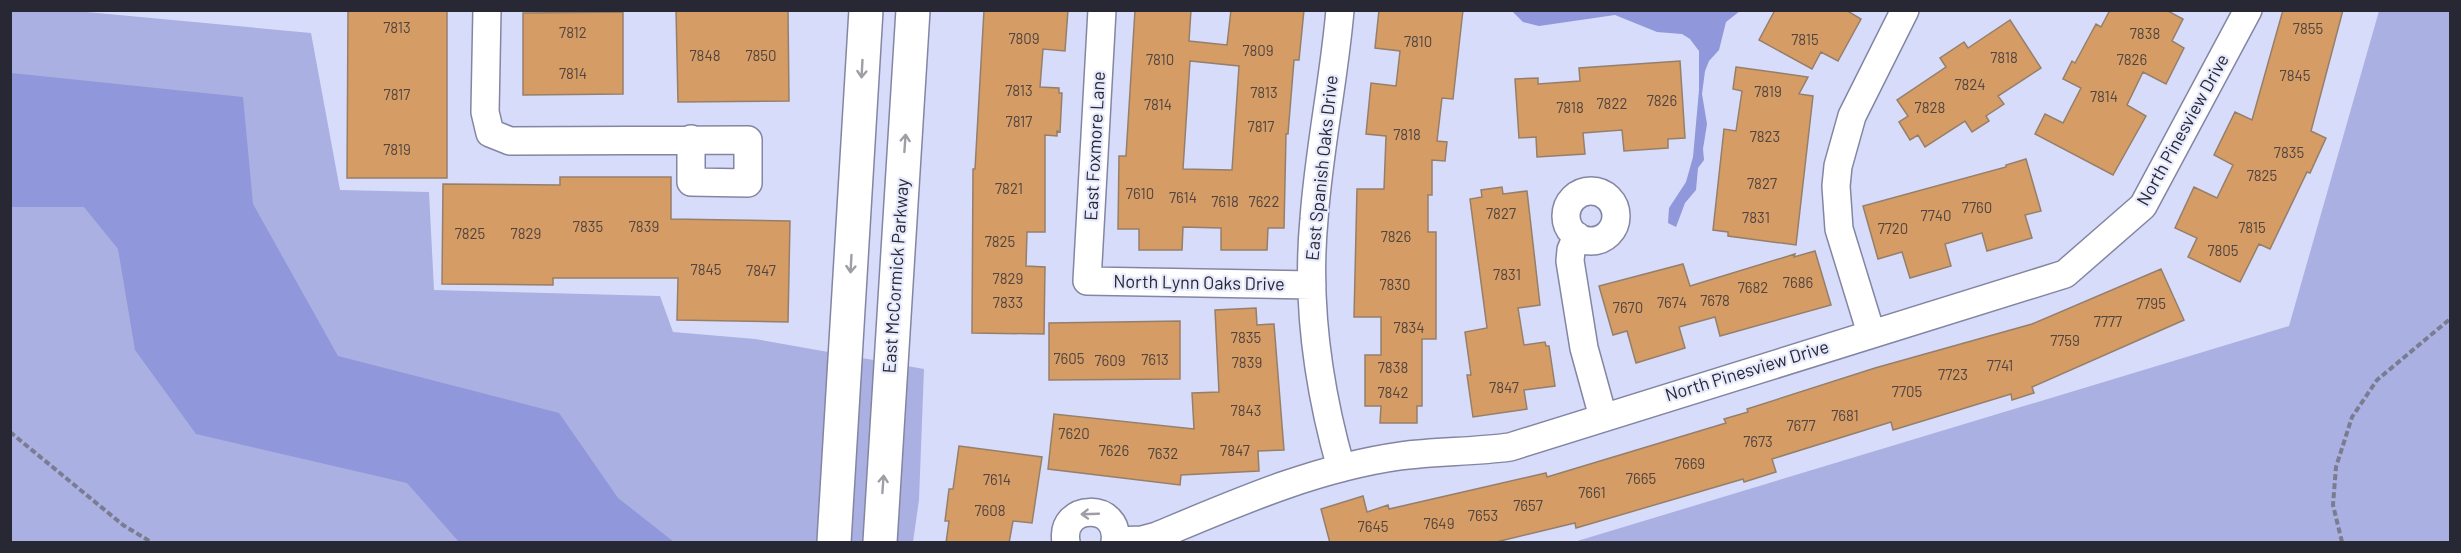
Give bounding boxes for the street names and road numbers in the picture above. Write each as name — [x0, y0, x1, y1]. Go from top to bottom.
street label: North Pinesview Drive — [2131, 50, 2233, 209]
street label: East Foxmore Lane — [1079, 71, 1109, 221]
street label: East Spanish Oaks Drive — [1300, 74, 1342, 262]
street label: East McCormick Parkway — [877, 178, 913, 374]
street label: North Lynn Oaks Drive — [1113, 270, 1285, 294]
street label: North Pinesview Drive — [1662, 335, 1831, 405]

